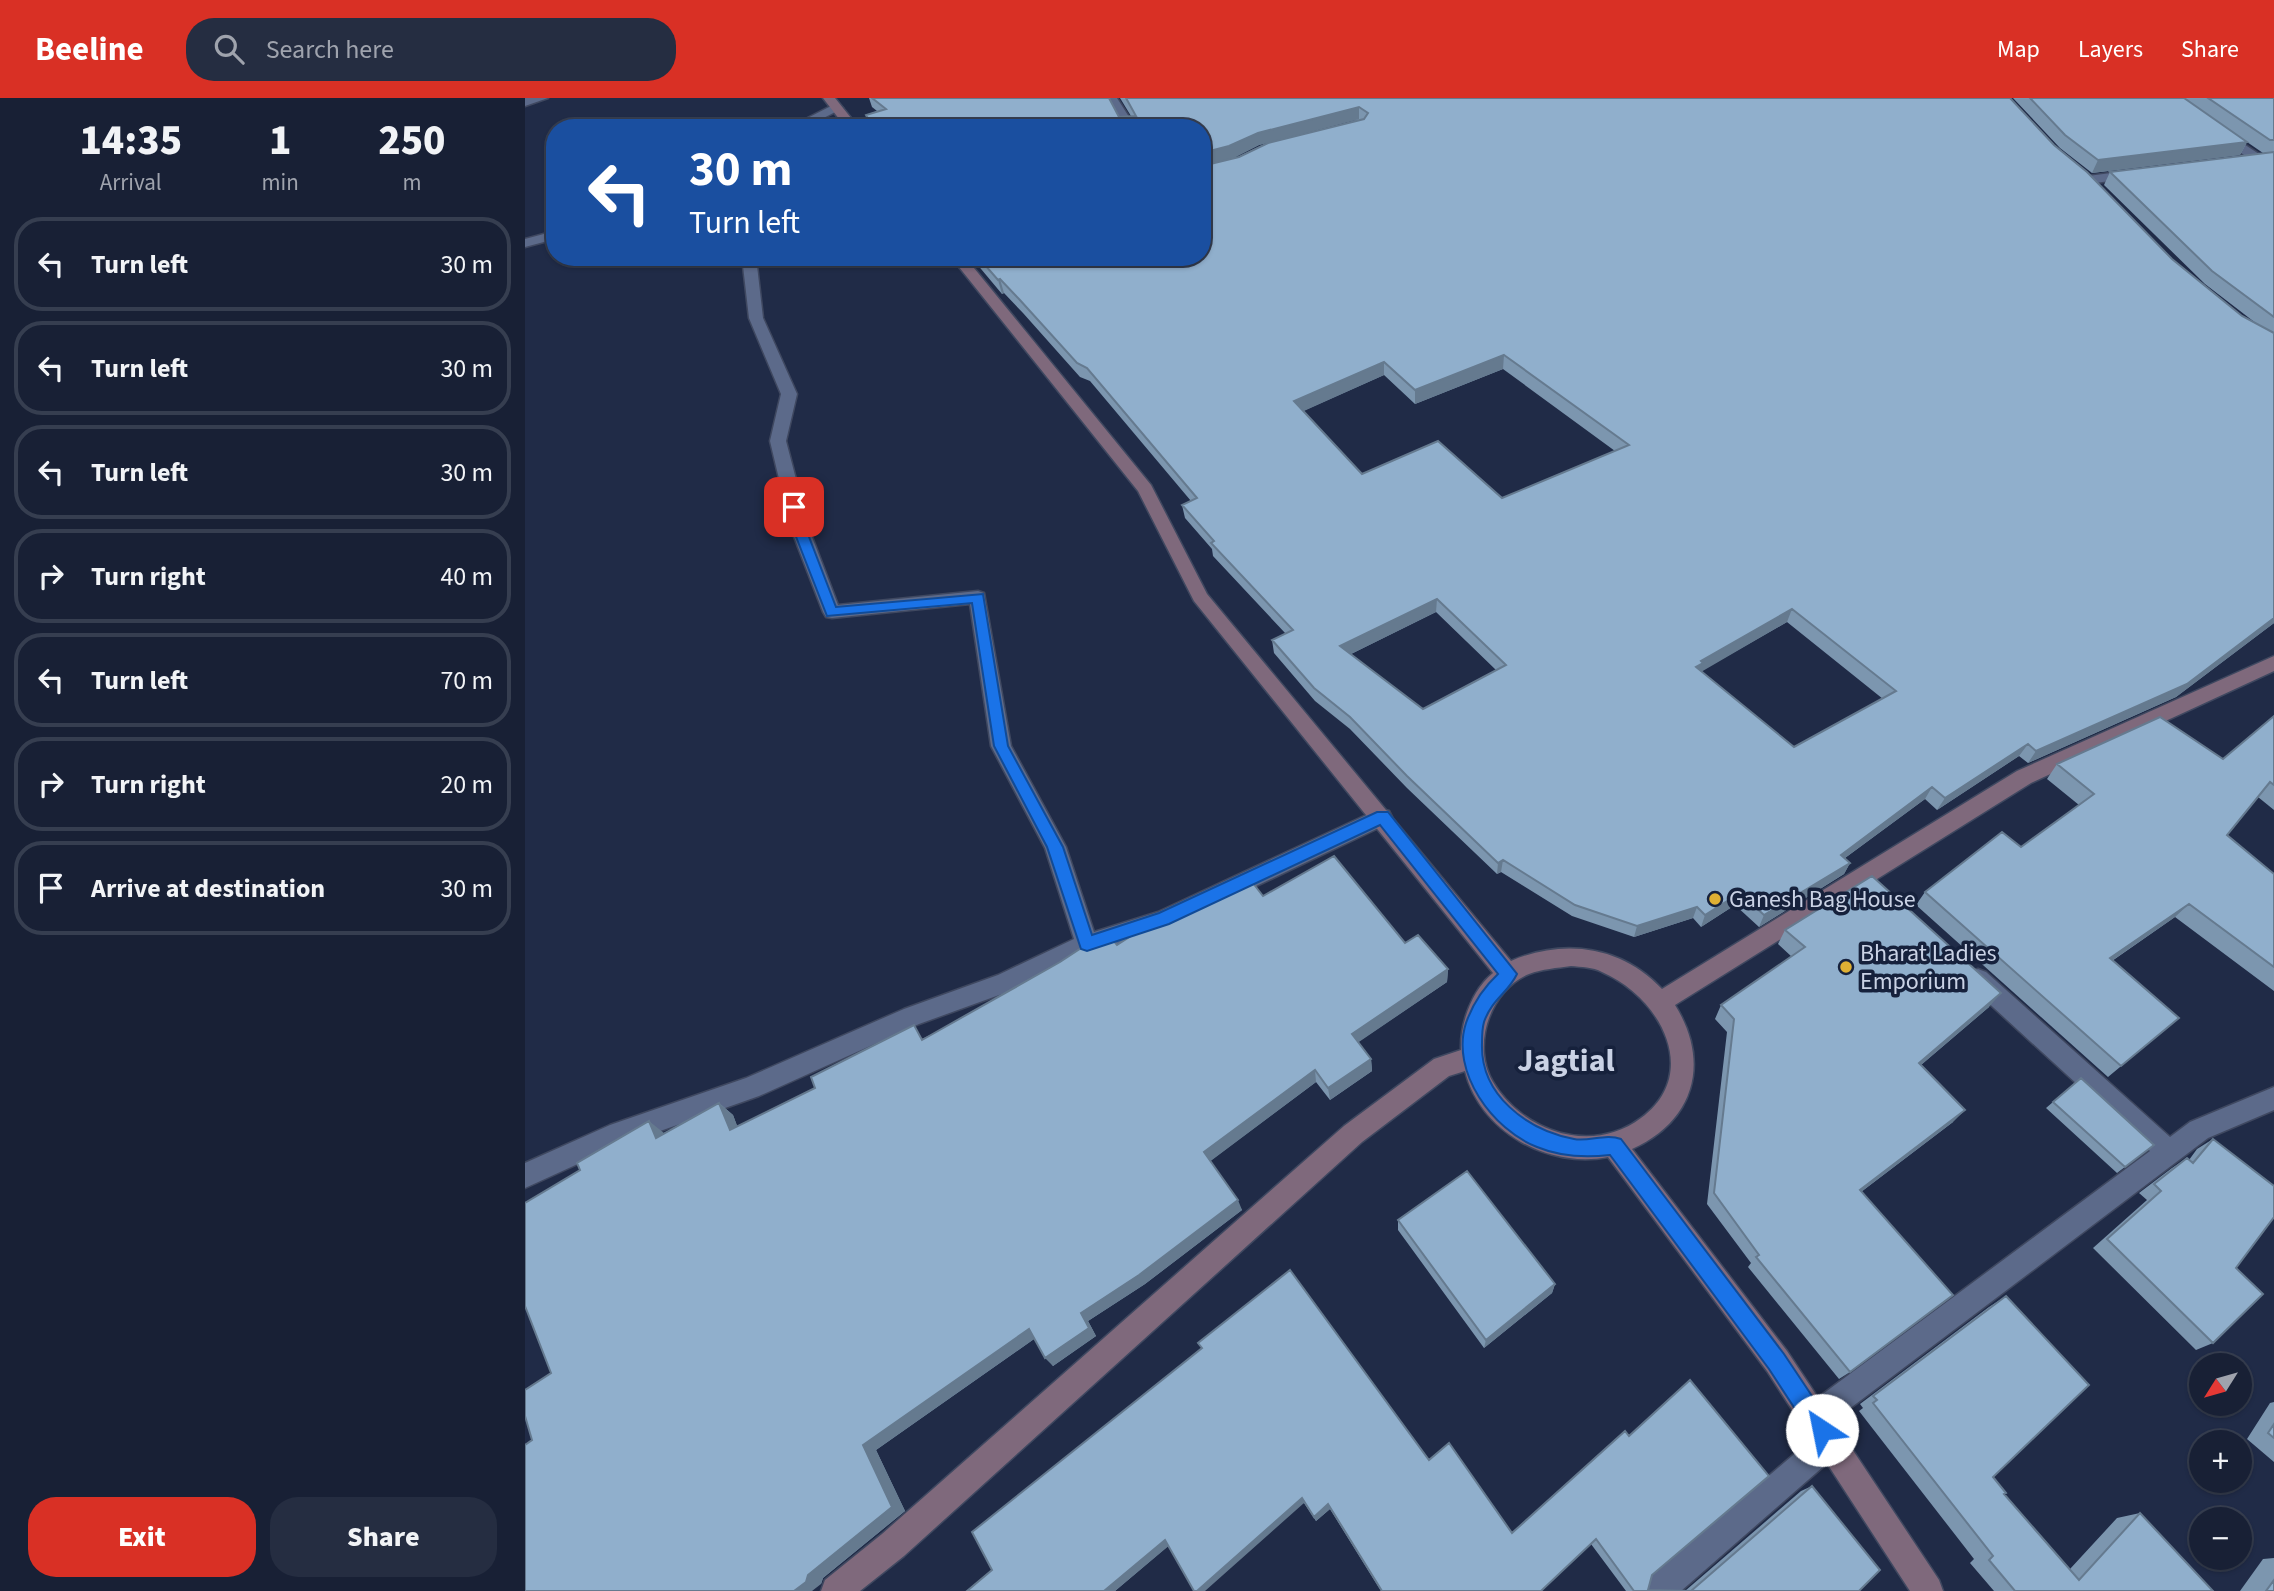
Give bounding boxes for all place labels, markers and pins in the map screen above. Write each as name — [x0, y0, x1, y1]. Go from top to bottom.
pin — [764, 477, 824, 537]
place label: Ganesh Bag House — [1729, 882, 1916, 917]
marker: Ganesh Bag House — [1707, 891, 1723, 907]
place label: Bharat Ladies Emporium — [1860, 936, 1997, 999]
marker: Bharat Ladies Emporium — [1838, 959, 1854, 975]

